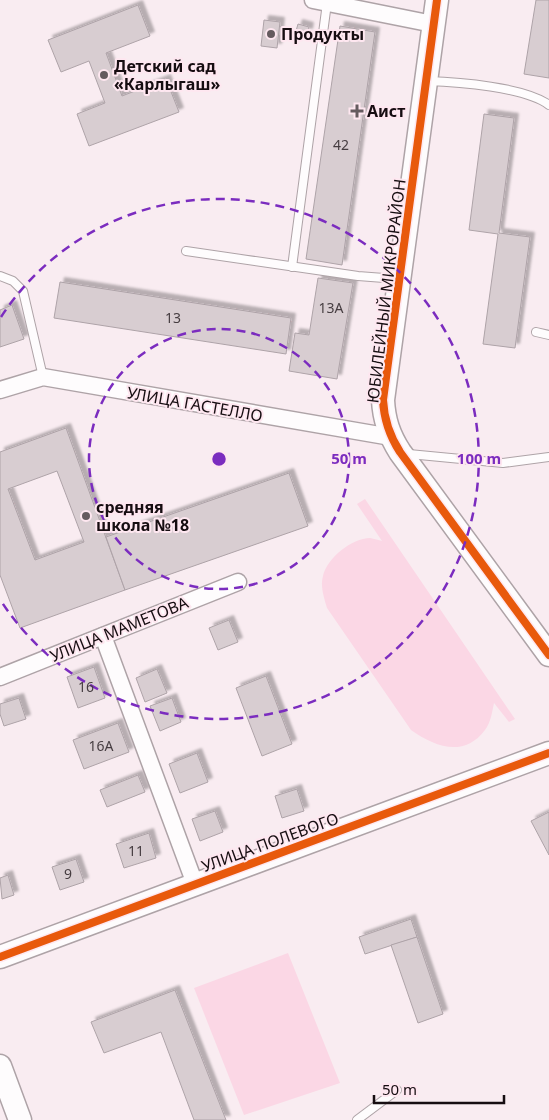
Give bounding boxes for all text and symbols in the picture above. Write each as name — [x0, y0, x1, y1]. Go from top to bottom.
place label: Продукты — [281, 23, 364, 45]
marker: Продукты — [265, 28, 277, 40]
place label: Детский сад «Карлыгаш» — [114, 55, 220, 95]
marker: Детский сад «Карлыгаш» — [98, 69, 110, 81]
place label: Аист — [367, 100, 405, 122]
marker: Аист — [351, 105, 363, 117]
house number: 42 — [333, 135, 349, 154]
street label: ЮБИЛЕЙНЫЙ МИКРОРАЙОН — [361, 178, 411, 404]
house number: 13А — [319, 298, 344, 317]
house number: 13 — [165, 308, 181, 327]
street label: УЛИЦА ГАСТЕЛЛО — [125, 381, 265, 427]
text: 50 m — [331, 448, 367, 468]
text: 100 m — [457, 448, 501, 468]
centre of rings — [210, 450, 228, 468]
place label: средняя школа №18 — [96, 496, 189, 536]
marker: средняя школа №18 — [80, 510, 92, 522]
street label: УЛИЦА МАМЕТОВА — [47, 591, 192, 667]
house number: 16 — [78, 677, 94, 696]
house number: 16А — [89, 736, 114, 755]
street label: УЛИЦА ПОЛЕВОГО — [198, 807, 342, 877]
house number: 11 — [128, 841, 144, 860]
house number: 9 — [64, 864, 72, 883]
scale bar — [374, 1072, 504, 1104]
text: 50 m — [382, 1079, 417, 1099]

